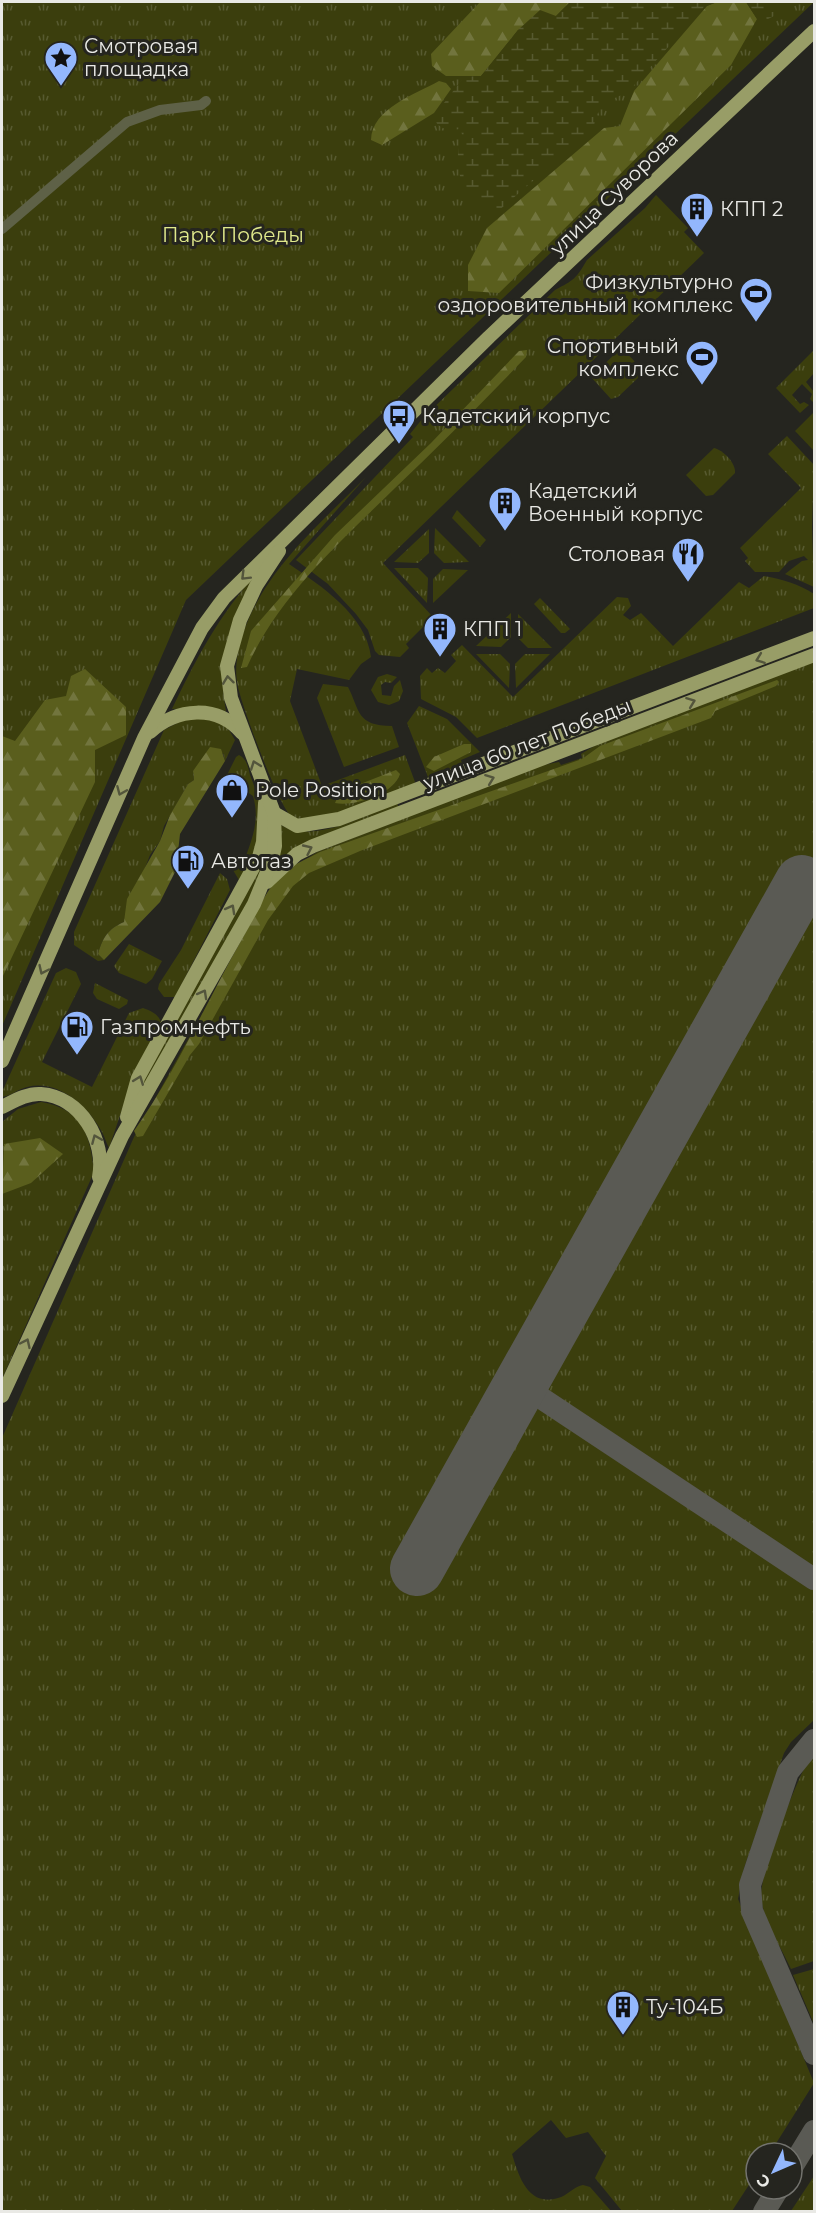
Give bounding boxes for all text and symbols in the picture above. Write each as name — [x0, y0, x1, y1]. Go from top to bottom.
place label: Смотровая площадка — [84, 34, 198, 81]
place icon: Смотровая площадка — [43, 40, 79, 87]
street label: улица Суворова — [544, 126, 683, 261]
building icon: КПП 2 — [679, 191, 715, 238]
place label: КПП 2 — [720, 197, 783, 221]
park label: Парк Победы — [162, 223, 304, 247]
place label: Физкультурно оздоровительный комплекс — [437, 270, 733, 317]
sports icon: Физкультурно оздоровительный комплекс — [738, 276, 774, 323]
place label: Спортивный комплекс — [547, 334, 679, 381]
sports icon: Спортивный комплекс — [684, 339, 720, 386]
bus stop icon: Кадетский корпус — [381, 398, 417, 445]
place label: Кадетский корпус — [422, 404, 610, 428]
place label: Кадетский Военный корпус — [528, 479, 703, 526]
building icon: Кадетский Военный корпус — [487, 485, 523, 532]
restaurant icon: Столовая — [670, 536, 706, 583]
place label: Столовая — [568, 542, 665, 566]
one-way arrow — [242, 568, 253, 579]
building icon: КПП 1 — [422, 611, 458, 658]
place label: КПП 1 — [463, 617, 522, 641]
one-way arrow — [755, 652, 766, 664]
one-way arrow — [223, 676, 235, 685]
street label: улица 60 лет Победы — [419, 693, 634, 795]
one-way arrow — [685, 697, 696, 709]
one-way arrow — [250, 760, 263, 771]
shop icon: Pole Position — [214, 772, 250, 819]
one-way arrow — [483, 774, 494, 786]
place label: Pole Position — [255, 778, 386, 802]
one-way arrow — [116, 785, 128, 796]
fuel station icon: Автогаз — [170, 843, 206, 890]
one-way arrow — [301, 844, 312, 856]
place label: Автогаз — [211, 849, 292, 873]
one-way arrow — [224, 904, 235, 915]
one-way arrow — [39, 964, 51, 975]
one-way arrow — [196, 990, 207, 1000]
fuel station icon: Газпромнефть — [59, 1009, 95, 1056]
place label: Газпромнефть — [100, 1015, 251, 1039]
one-way arrow — [131, 1076, 144, 1086]
one-way arrow — [91, 1135, 103, 1146]
one-way arrow — [19, 1339, 31, 1350]
building icon: Ту-104Б — [605, 1989, 641, 2036]
place label: Ту-104Б — [646, 1995, 724, 2019]
north arrow — [744, 2141, 804, 2201]
text: С — [752, 2170, 774, 2192]

